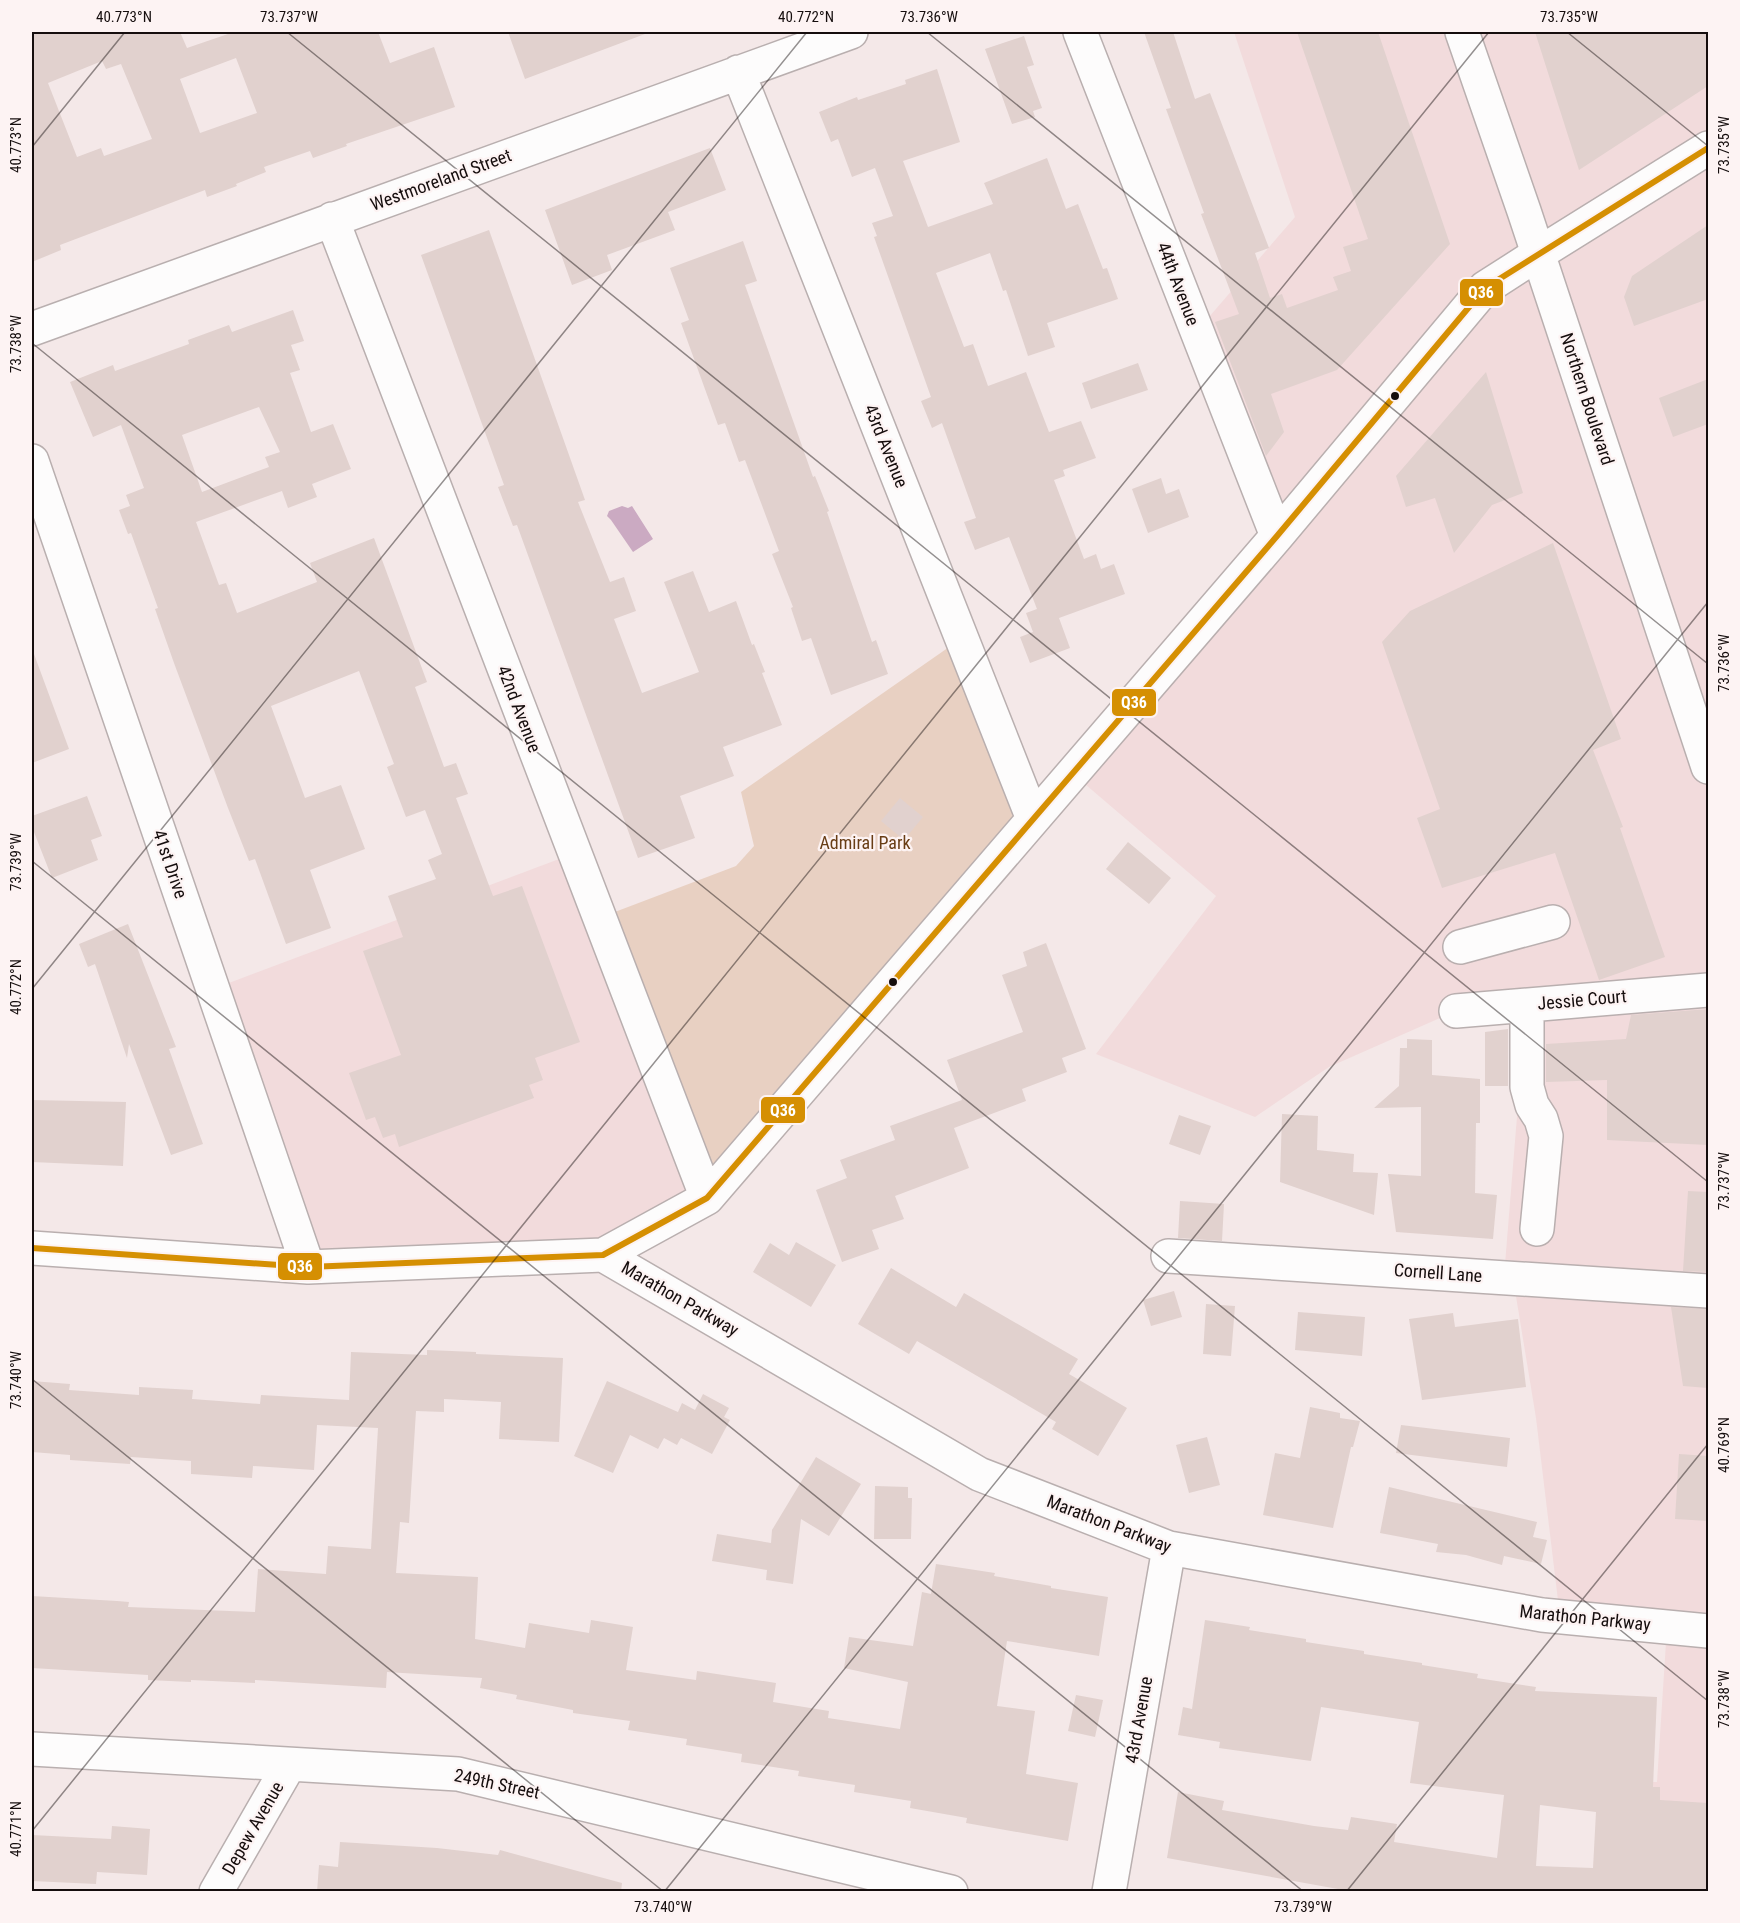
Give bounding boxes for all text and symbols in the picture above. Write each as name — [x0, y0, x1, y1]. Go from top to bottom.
text: 40.773°N — [96, 8, 152, 26]
text: 73.737°W — [260, 8, 319, 26]
text: 40.772°N — [778, 8, 834, 26]
text: 73.736°W — [900, 8, 959, 26]
text: 73.735°W — [1540, 8, 1599, 26]
text: 73.735°W — [1715, 115, 1733, 174]
text: 40.773°N — [7, 117, 25, 173]
street label: Westmoreland Street — [367, 144, 514, 215]
street label: 44th Avenue — [1153, 239, 1204, 329]
line badge: Q36 — [1459, 278, 1504, 307]
text: Q36 — [1468, 283, 1494, 302]
text: 73.738°W — [7, 314, 25, 373]
street label: Northern Boulevard — [1556, 330, 1619, 467]
unlabelled marker — [1389, 390, 1401, 402]
street label: 43rd Avenue — [860, 401, 913, 491]
text: 73.736°W — [1715, 633, 1733, 692]
street label: 42nd Avenue — [493, 662, 546, 755]
line badge: Q36 — [1111, 688, 1157, 717]
text: Q36 — [1121, 693, 1147, 712]
street label: 41st Drive — [149, 827, 192, 901]
text: 73.739°W — [7, 832, 25, 891]
park label: Admiral Park — [819, 832, 911, 853]
text: 40.772°N — [7, 959, 25, 1015]
unlabelled marker — [887, 976, 899, 988]
street label: Jessie Court — [1536, 985, 1627, 1014]
line badge: Q36 — [760, 1096, 806, 1124]
text: Q36 — [770, 1101, 796, 1120]
text: 73.737°W — [1715, 1151, 1733, 1210]
line badge: Q36 — [277, 1252, 323, 1281]
text: Q36 — [287, 1257, 313, 1276]
street label: Marathon Parkway — [618, 1257, 743, 1341]
street label: Cornell Lane — [1393, 1259, 1483, 1286]
text: 73.740°W — [7, 1350, 25, 1409]
text: 40.769°N — [1715, 1417, 1733, 1473]
street label: Marathon Parkway — [1044, 1490, 1175, 1557]
street label: Marathon Parkway — [1518, 1600, 1652, 1635]
text: 73.738°W — [1715, 1669, 1733, 1728]
street label: 43rd Avenue — [1121, 1675, 1156, 1765]
street label: 249th Street — [452, 1764, 542, 1803]
street label: Depew Avenue — [218, 1778, 288, 1878]
text: 40.771°N — [7, 1801, 25, 1857]
text: 73.740°W — [634, 1898, 693, 1916]
text: 73.739°W — [1274, 1898, 1333, 1916]

